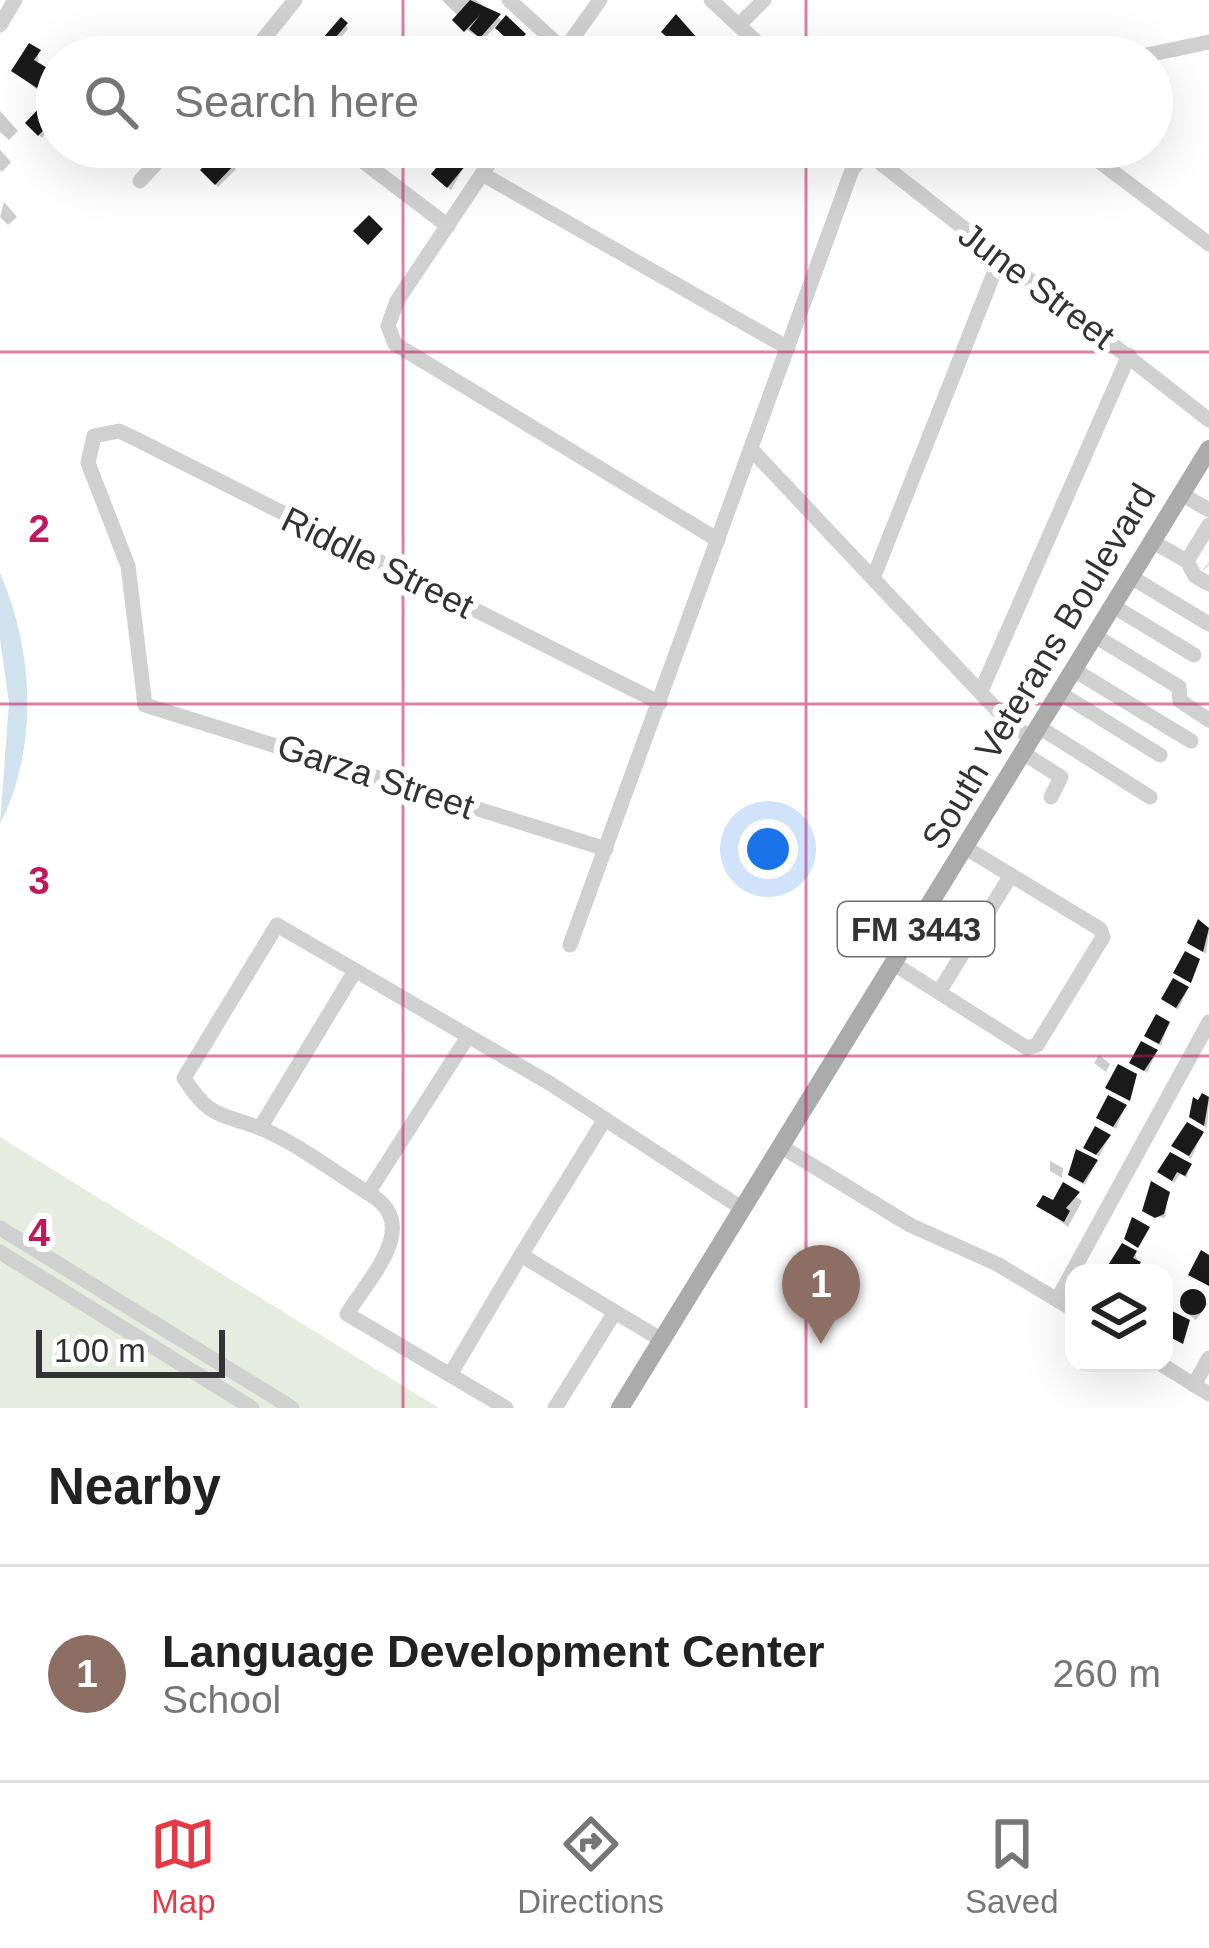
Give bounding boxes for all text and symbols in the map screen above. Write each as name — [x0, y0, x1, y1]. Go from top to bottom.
search box — [36, 36, 1173, 168]
icon: search — [78, 69, 144, 135]
text: Search here — [174, 76, 419, 127]
street label: June Street — [951, 214, 1123, 357]
street label: South Veterans Boulevard — [913, 476, 1164, 856]
street label: Riddle Street — [275, 498, 480, 626]
text: 2 — [28, 507, 50, 550]
street label: Garza Street — [272, 725, 479, 828]
your location — [738, 819, 798, 879]
text: 3 — [28, 859, 50, 902]
road number: FM 3443 — [838, 902, 994, 956]
text: 4 — [28, 1211, 50, 1254]
pin: 1 — [782, 1245, 860, 1344]
map controls — [1065, 1264, 1173, 1372]
button: layers — [1065, 1264, 1173, 1372]
scale bar — [36, 1324, 225, 1377]
text: 100 m — [54, 1332, 146, 1369]
text: Nearby — [48, 1458, 221, 1515]
text: Language Development Center — [162, 1626, 825, 1677]
text: 1 — [76, 1652, 98, 1695]
text: 260 m — [1053, 1652, 1161, 1695]
text: School — [162, 1678, 281, 1721]
tab: Map — [150, 1811, 216, 1921]
tab: Directions — [517, 1811, 664, 1921]
tab: Saved — [965, 1811, 1059, 1921]

